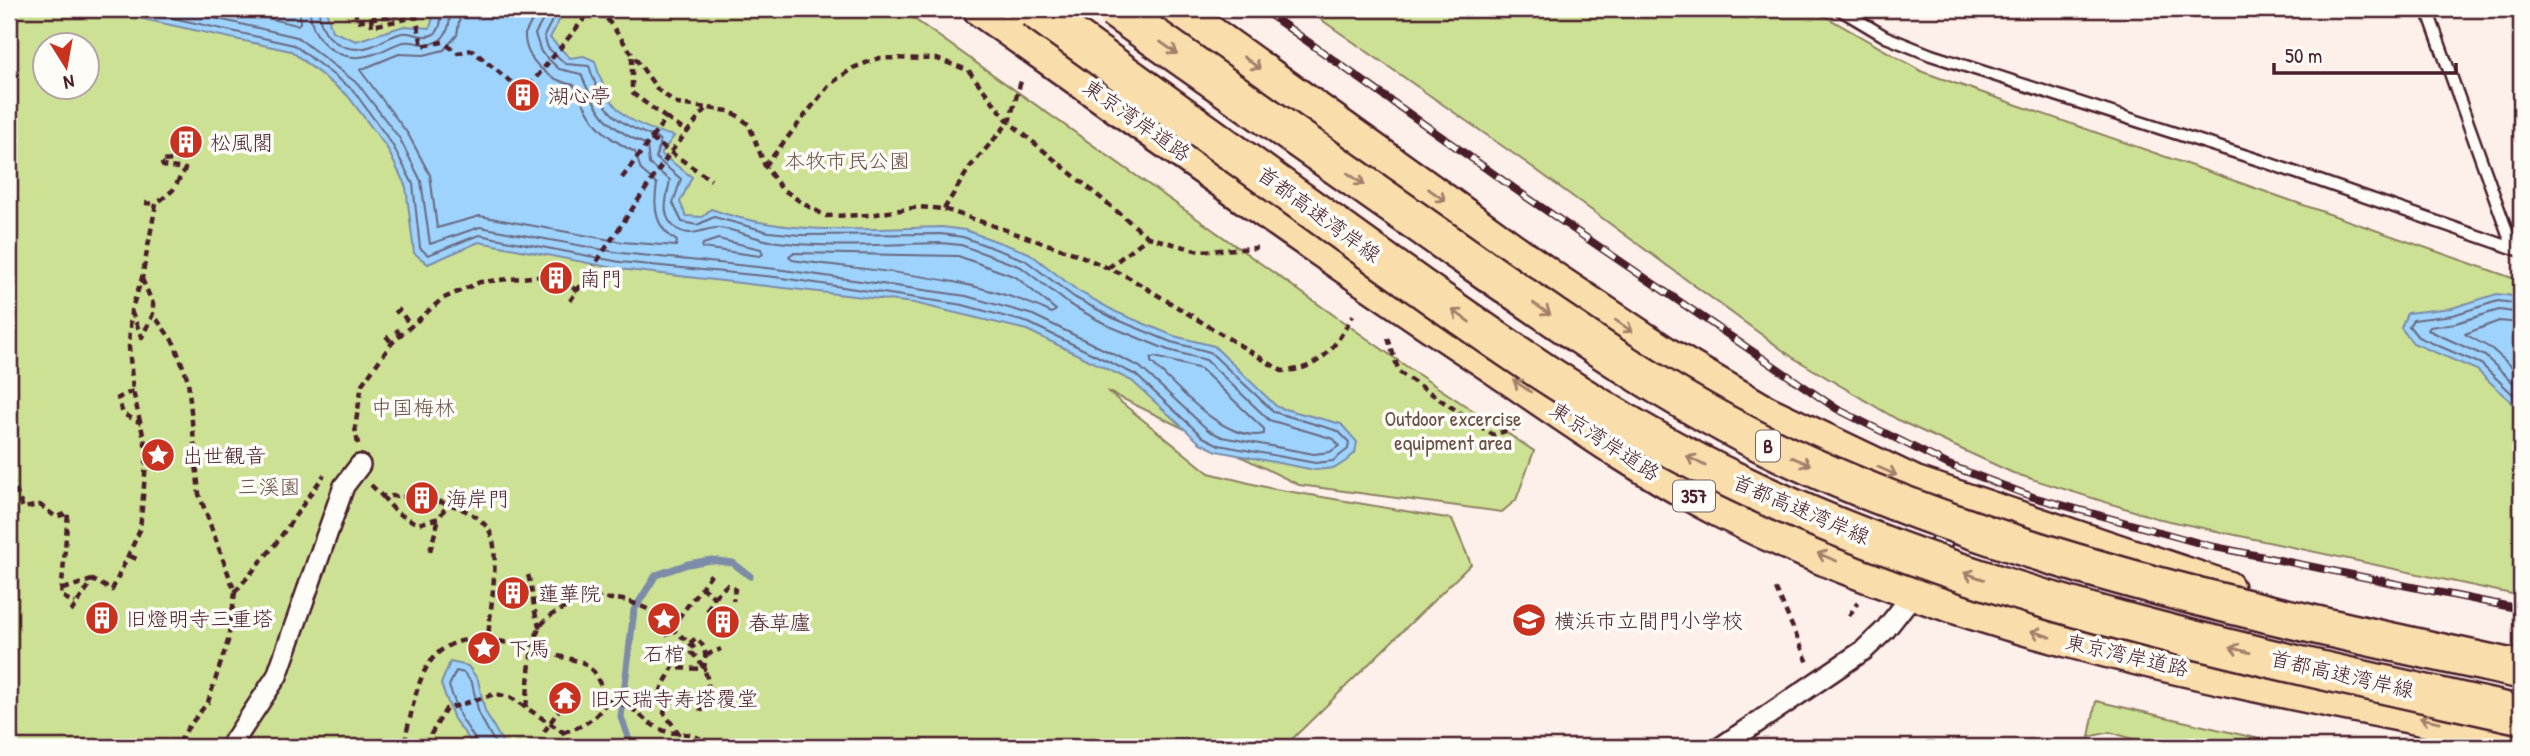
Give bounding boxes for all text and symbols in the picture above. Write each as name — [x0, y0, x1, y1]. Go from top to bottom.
north arrow — [32, 32, 102, 102]
scale bar — [2274, 32, 2456, 76]
one-way arrow — [1159, 41, 1178, 55]
text: 50 m — [2285, 41, 2322, 70]
one-way arrow — [1242, 56, 1261, 70]
text: N — [62, 69, 77, 96]
street label: 東京湾岸道路 — [1077, 72, 1197, 168]
building icon: 湖心亭 — [504, 76, 542, 114]
place label: 湖心亭 — [548, 81, 611, 110]
building icon: 松風閣 — [167, 123, 205, 161]
place label: 松風閣 — [210, 128, 273, 157]
park label: 本牧市民公園 — [784, 146, 910, 175]
street label: 首都高速湾岸線 — [1251, 159, 1387, 269]
one-way arrow — [1346, 172, 1365, 186]
one-way arrow — [1427, 188, 1446, 203]
building icon: 南門 — [537, 259, 575, 297]
place label: 南門 — [580, 264, 622, 293]
one-way arrow — [1532, 302, 1551, 317]
one-way arrow — [1451, 309, 1470, 324]
one-way arrow — [1614, 318, 1633, 333]
one-way arrow — [1513, 379, 1532, 394]
park label: 中国梅林 — [371, 393, 455, 422]
street label: 東京湾岸道路 — [1544, 395, 1666, 487]
park label: Outdoor excercise equipment area — [1385, 404, 1521, 457]
road number: B — [1756, 430, 1780, 462]
place icon: 出世観音 — [139, 436, 177, 474]
place label: 出世観音 — [182, 441, 266, 470]
one-way arrow — [1686, 454, 1707, 467]
one-way arrow — [1790, 455, 1811, 468]
one-way arrow — [1876, 465, 1897, 478]
street label: 首都高速湾岸線 — [1728, 467, 1874, 551]
park label: 三溪園 — [238, 472, 301, 501]
building icon: 海岸門 — [403, 479, 441, 517]
road number: 357 — [1673, 481, 1715, 512]
place label: 海岸門 — [446, 484, 509, 513]
one-way arrow — [1816, 550, 1838, 563]
one-way arrow — [1963, 569, 1985, 581]
building icon: 蓮華院 — [494, 574, 532, 612]
place label: 蓮華院 — [538, 579, 601, 608]
building icon: 旧燈明寺三重塔 — [83, 599, 121, 637]
place icon: 石棺 — [645, 600, 683, 638]
school or university icon: 横浜市立間門小学校 — [1510, 601, 1548, 639]
building icon: 春草廬 — [704, 603, 742, 641]
place label: 旧燈明寺三重塔 — [126, 604, 273, 633]
place label: 横浜市立間門小学校 — [1554, 606, 1743, 635]
place label: 春草廬 — [748, 608, 811, 637]
one-way arrow — [2030, 626, 2052, 639]
street label: 東京湾岸道路 — [2062, 627, 2192, 683]
place icon: 下馬 — [465, 629, 503, 667]
place label: 下馬 — [508, 634, 550, 663]
place label: 石棺 — [643, 639, 685, 668]
one-way arrow — [2229, 643, 2252, 656]
street label: 首都高速湾岸線 — [2267, 643, 2417, 705]
temple icon: 旧天瑞寺寿塔覆堂 — [546, 679, 584, 717]
place label: 旧天瑞寺寿塔覆堂 — [590, 684, 758, 713]
one-way arrow — [2419, 712, 2442, 726]

